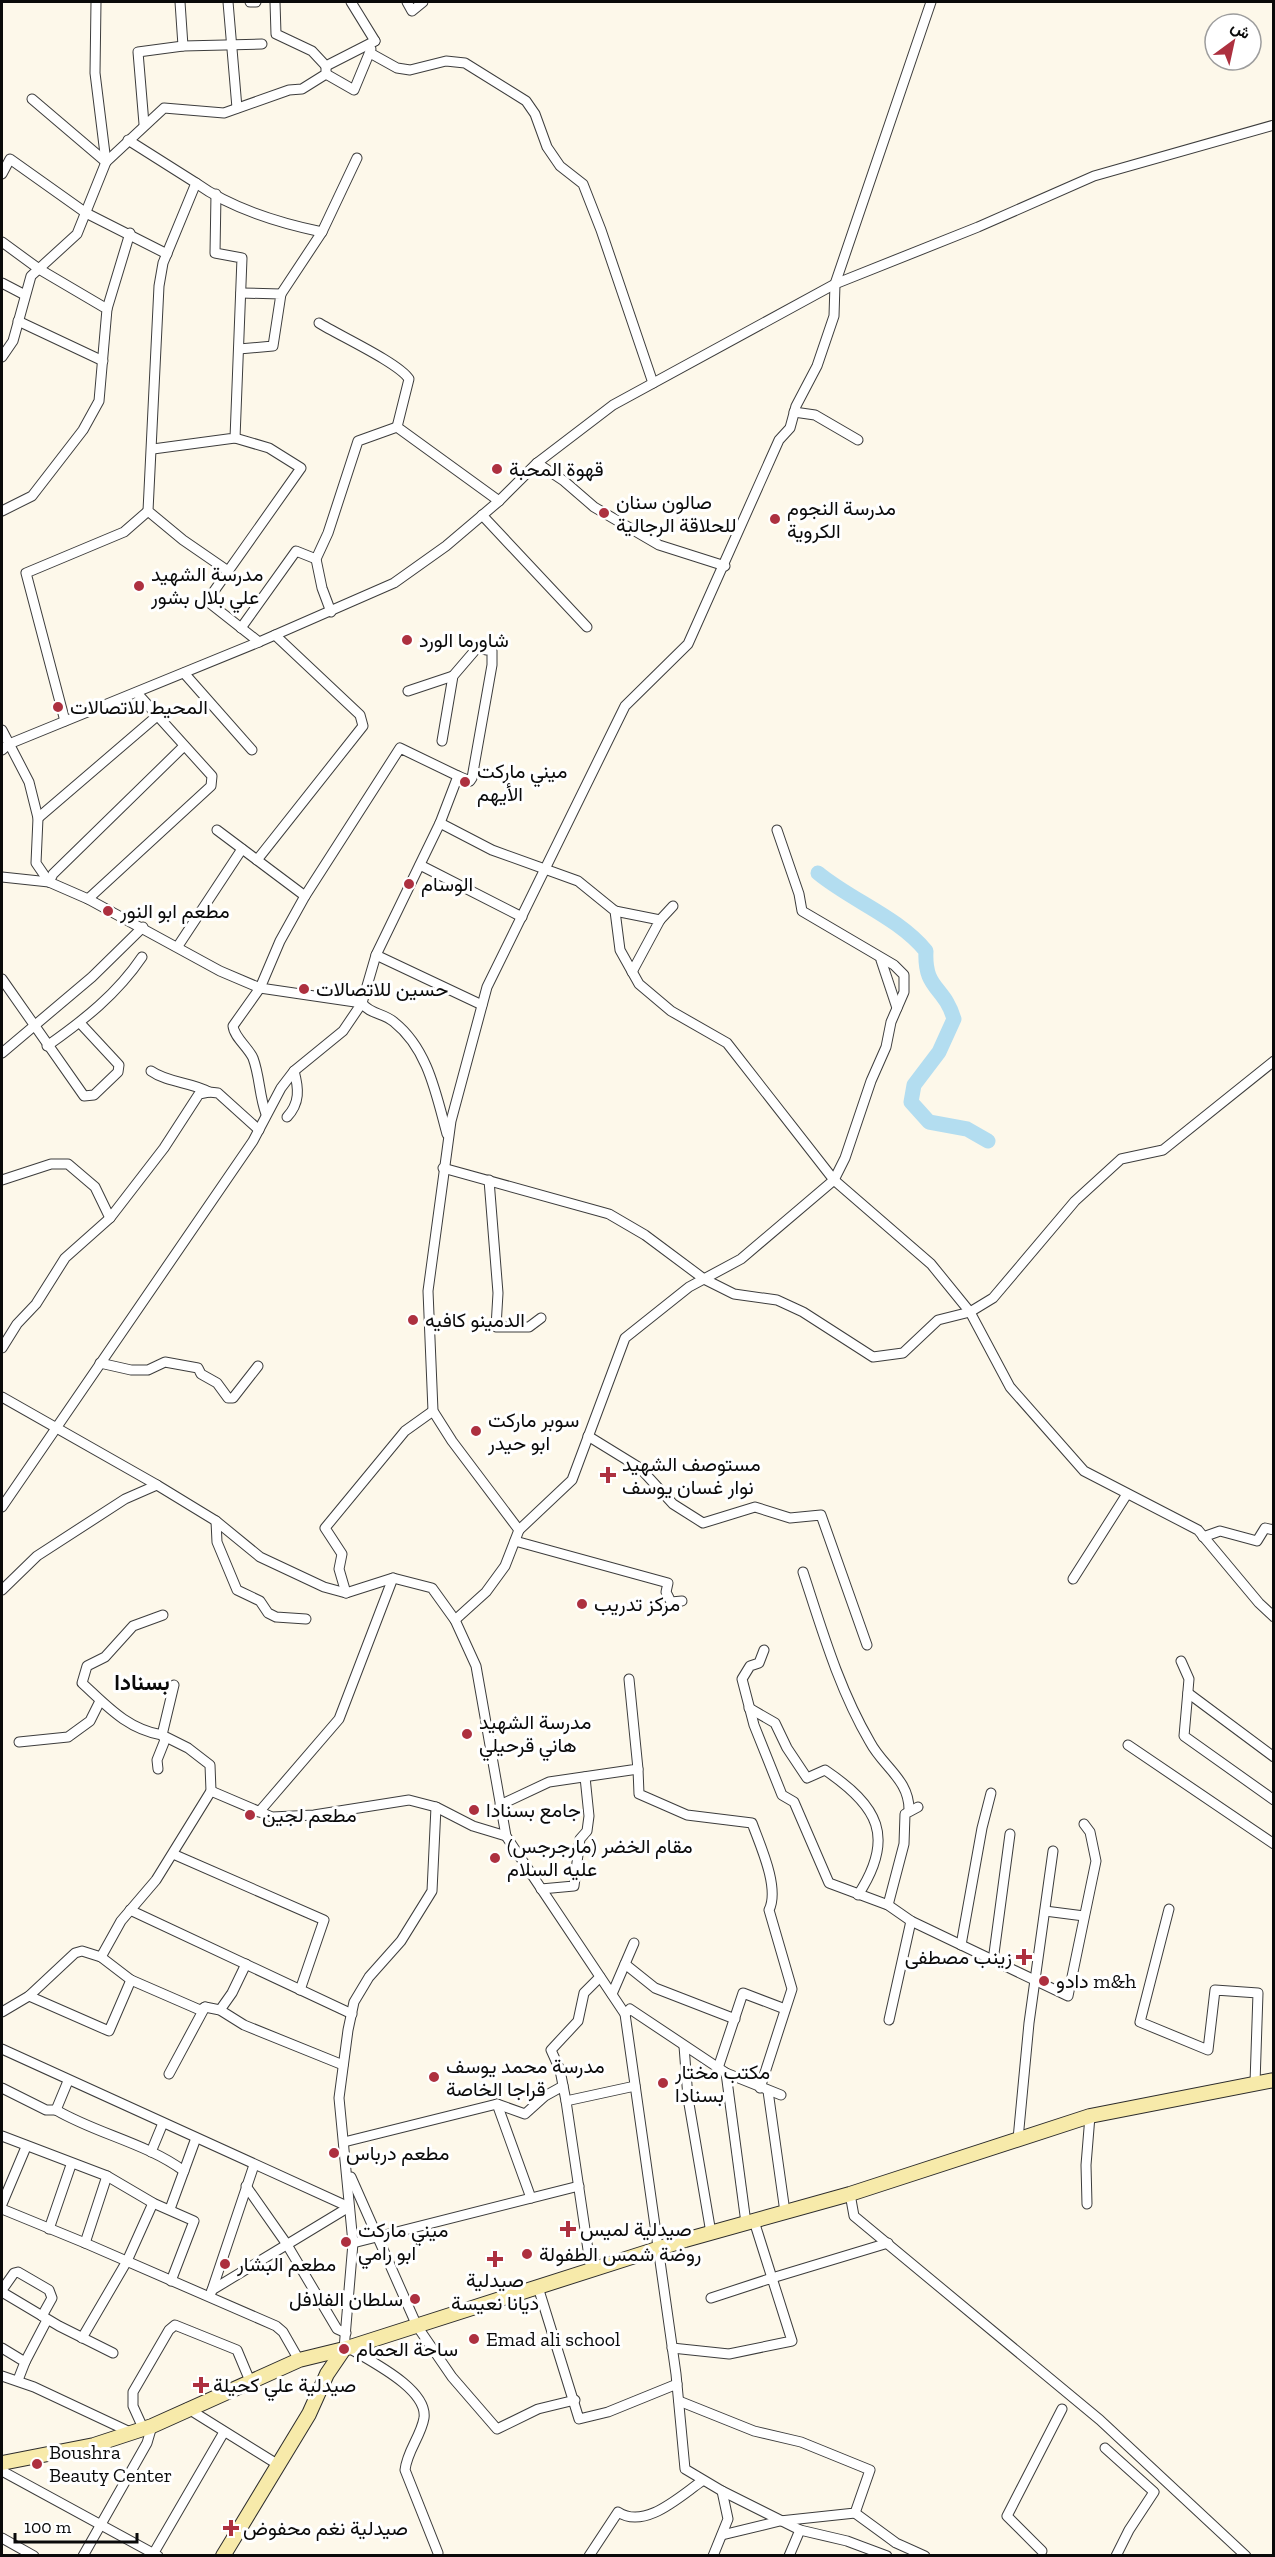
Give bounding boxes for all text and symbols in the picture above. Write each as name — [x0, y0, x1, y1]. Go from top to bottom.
north arrow — [1203, 12, 1263, 72]
text: ش — [1228, 17, 1254, 43]
place label: قهوة المحبة — [509, 457, 604, 482]
marker: قهوة المحبة — [490, 462, 504, 476]
place label: صالون سنان للحلاقة الرجالية — [616, 490, 736, 538]
place label: مدرسة النجوم الكروية — [787, 496, 896, 544]
marker: صالون سنان للحلاقة الرجالية — [597, 506, 611, 520]
marker: مدرسة النجوم الكروية — [768, 512, 782, 526]
place label: مدرسة الشهيد علي بلال بشور — [150, 562, 263, 614]
marker: مدرسة الشهيد علي بلال بشور — [132, 579, 146, 593]
place label: شاورما الورد — [419, 628, 509, 653]
marker: شاورما الورد — [400, 633, 414, 647]
place label: المحيط للاتصالات — [70, 695, 208, 719]
marker: المحيط للاتصالات — [51, 700, 65, 714]
place label: ميني ماركت الأيهم — [477, 759, 568, 807]
marker: ميني ماركت الأيهم — [458, 775, 472, 789]
place label: الوسام — [421, 872, 473, 897]
marker: الوسام — [402, 877, 416, 891]
place label: مطعم ابو النور — [119, 899, 230, 924]
marker: مطعم ابو النور — [101, 904, 115, 918]
place label: حسين للاتصالات — [316, 977, 448, 1001]
marker: حسين للاتصالات — [297, 982, 311, 996]
place label: الدمينو كافيه — [425, 1308, 525, 1333]
marker: الدمينو كافيه — [406, 1313, 420, 1327]
place label: سوبر ماركت ابو حيدر — [487, 1408, 579, 1456]
marker: سوبر ماركت ابو حيدر — [469, 1424, 483, 1438]
place label: مستوصف الشهيد نوار غسان يوسف — [622, 1452, 761, 1500]
marker: مستوصف الشهيد نوار غسان يوسف — [599, 1466, 617, 1484]
place label: مركز تدريب — [594, 1592, 680, 1617]
marker: مركز تدريب — [575, 1597, 589, 1611]
district label: بسنادا — [114, 1669, 170, 1696]
place label: مدرسة الشهيد هاني قرحيلي — [479, 1710, 591, 1762]
marker: مدرسة الشهيد هاني قرحيلي — [460, 1727, 474, 1741]
place label: جامع بسنادا — [486, 1798, 581, 1824]
place label: مطعم لجين — [262, 1803, 357, 1828]
marker: جامع بسنادا — [467, 1803, 481, 1817]
marker: مطعم لجين — [243, 1808, 257, 1822]
place label: مقام الخضر (مارجرجس) عليه السلام — [507, 1834, 693, 1882]
marker: مقام الخضر (مارجرجس) عليه السلام — [488, 1851, 502, 1865]
place label: زينب مصطفى — [905, 1945, 1012, 1970]
marker: زينب مصطفى — [1017, 1950, 1031, 1964]
place label: دادو m&h — [1056, 1969, 1137, 1994]
marker: دادو m&h — [1037, 1974, 1051, 1988]
place label: مدرسة محمد يوسف قراجا الخاصة — [446, 2054, 605, 2102]
place label: مكتب مختار بسنادا — [674, 2060, 770, 2107]
marker: مدرسة محمد يوسف قراجا الخاصة — [427, 2070, 441, 2084]
marker: مكتب مختار بسنادا — [656, 2076, 670, 2090]
place label: مطعم درباس — [346, 2141, 450, 2166]
marker: مطعم درباس — [327, 2146, 341, 2160]
place label: صيدلية لميس — [580, 2217, 692, 2241]
place label: ميني ماركت ابو رامي — [358, 2218, 449, 2270]
marker: صيدلية لميس — [561, 2222, 575, 2236]
marker: ميني ماركت ابو رامي — [339, 2235, 353, 2249]
place label: روضة شمس الطفولة — [539, 2242, 701, 2267]
marker: روضة شمس الطفولة — [520, 2247, 534, 2261]
place label: مطعم البشار — [236, 2252, 336, 2277]
marker: صيدلية ديانا نعيسة — [488, 2252, 502, 2266]
marker: مطعم البشار — [218, 2257, 232, 2271]
place label: صيدلية ديانا نعيسة — [451, 2268, 539, 2315]
place label: سلطان الفلافل — [289, 2287, 403, 2311]
marker: سلطان الفلافل — [408, 2292, 422, 2306]
place label: Emad ali school — [486, 2327, 620, 2351]
marker: Emad ali school — [467, 2332, 481, 2346]
place label: ساحة الحمام — [356, 2337, 458, 2362]
marker: ساحة الحمام — [337, 2342, 351, 2356]
place label: صيدلية علي كحيلة — [213, 2373, 356, 2402]
marker: صيدلية علي كحيلة — [194, 2378, 208, 2392]
place label: Boushra Beauty Center — [49, 2440, 172, 2487]
marker: Boushra Beauty Center — [30, 2457, 44, 2471]
scale bar — [15, 2506, 136, 2544]
text: 100 m — [24, 2516, 72, 2538]
place label: صيدلية نغم محفوض — [243, 2516, 408, 2541]
marker: صيدلية نغم محفوض — [224, 2521, 238, 2535]

